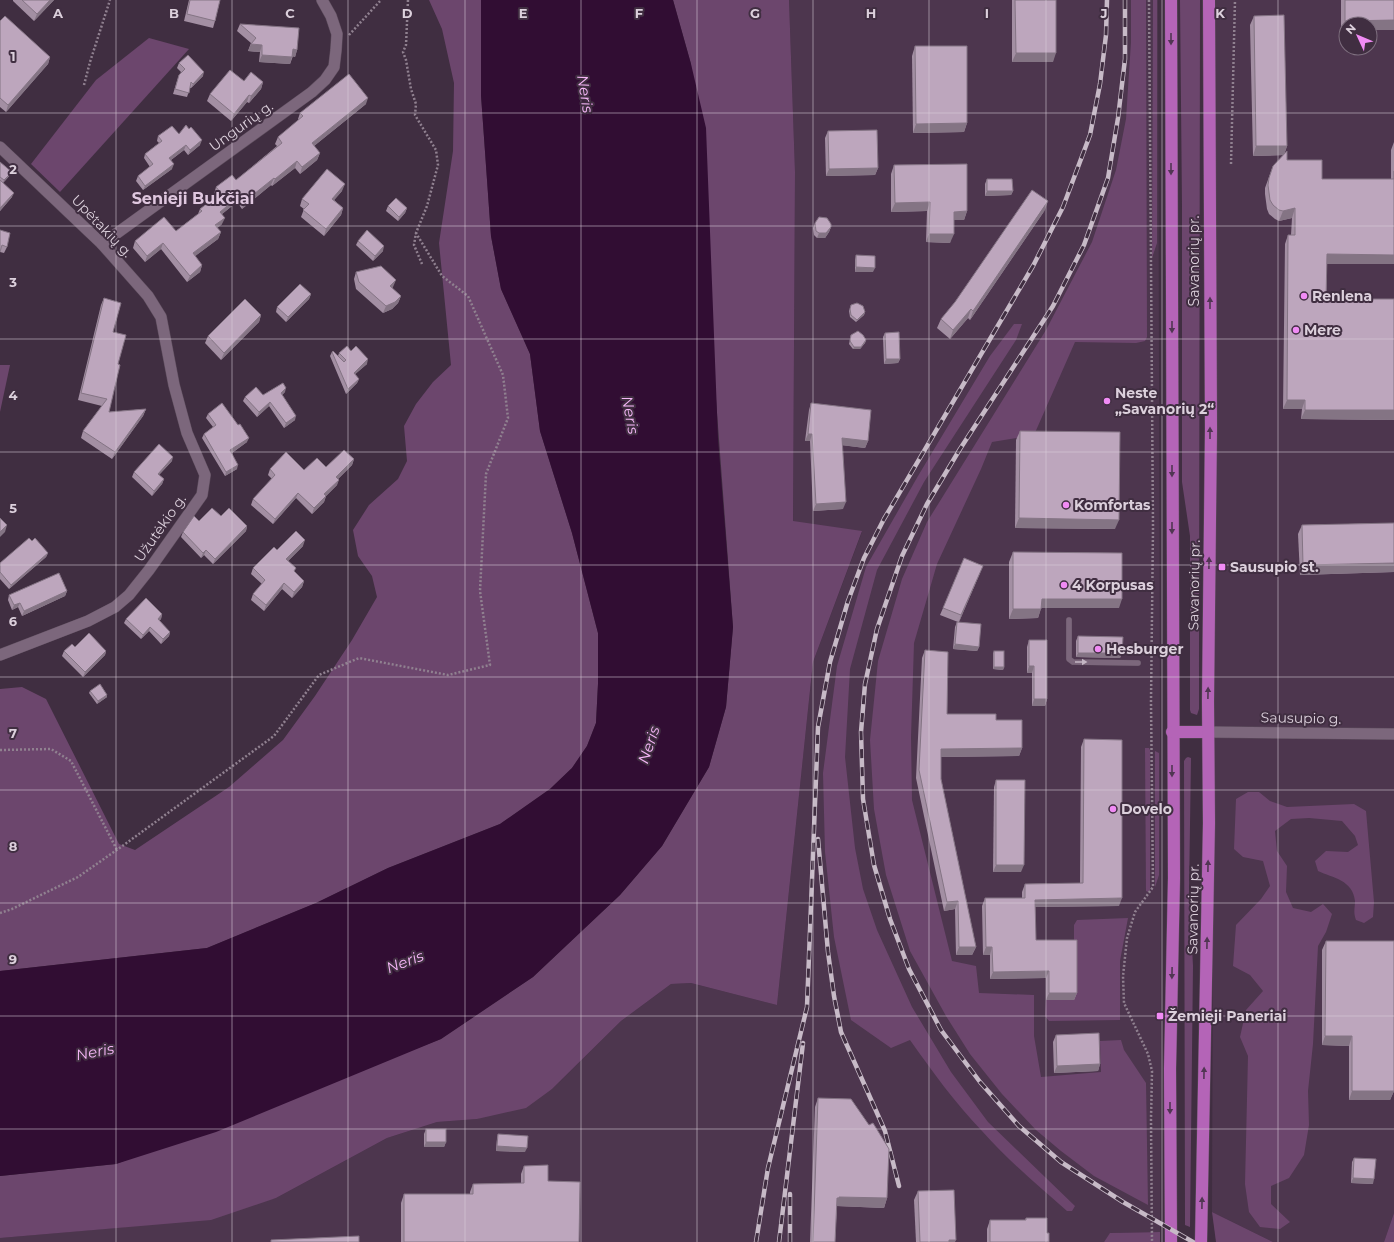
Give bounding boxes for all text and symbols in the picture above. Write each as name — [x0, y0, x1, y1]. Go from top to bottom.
text: A — [52, 5, 64, 21]
text: B — [169, 5, 179, 21]
text: C — [285, 5, 295, 21]
text: D — [402, 5, 413, 21]
text: E — [519, 5, 528, 21]
text: F — [635, 5, 643, 21]
text: G — [750, 5, 760, 21]
text: H — [866, 5, 876, 21]
text: I — [985, 5, 989, 21]
text: J — [1099, 5, 1108, 21]
text: K — [1215, 5, 1225, 21]
north arrow — [1338, 16, 1378, 56]
text: N — [1343, 21, 1359, 37]
one-way arrow — [1168, 33, 1174, 46]
text: 1 — [10, 48, 16, 64]
water label: Neris — [573, 73, 598, 115]
street label: Ungurių g. — [206, 97, 276, 155]
text: 2 — [9, 161, 17, 177]
one-way arrow — [1168, 163, 1174, 176]
district label: Senieji Bukčiai — [132, 189, 254, 208]
street label: Upėtakių g. — [68, 191, 136, 261]
street label: Savanorių pr. — [1185, 216, 1203, 306]
text: 3 — [8, 274, 17, 290]
place label: Renlena — [1312, 287, 1372, 305]
marker: Renlena — [1299, 291, 1309, 301]
one-way arrow — [1207, 296, 1213, 309]
one-way arrow — [1169, 321, 1175, 334]
place label: Mere — [1304, 321, 1341, 339]
marker: Mere — [1291, 325, 1301, 335]
place label: Neste „Savanorių 2“ — [1115, 384, 1214, 418]
text: 4 — [9, 387, 18, 403]
water label: Neris — [617, 394, 644, 436]
marker: Neste „Savanorių 2“ — [1102, 396, 1112, 406]
one-way arrow — [1207, 427, 1214, 439]
one-way arrow — [1169, 465, 1175, 478]
street label: Užutėkio g. — [130, 491, 190, 565]
place label: Komfortas — [1074, 496, 1151, 514]
text: 5 — [9, 500, 17, 516]
marker: Komfortas — [1061, 500, 1071, 510]
one-way arrow — [1169, 522, 1175, 535]
street label: Savanorių pr. — [1184, 539, 1204, 631]
one-way arrow — [1206, 556, 1212, 569]
place label: Sausupio st. — [1230, 558, 1319, 576]
marker: Sausupio st. — [1217, 562, 1227, 572]
place label: 4 Korpusas — [1072, 576, 1154, 594]
marker: 4 Korpusas — [1059, 580, 1069, 590]
text: 6 — [9, 613, 18, 629]
place label: Hesburger — [1106, 640, 1183, 658]
marker: Hesburger — [1093, 644, 1103, 654]
one-way arrow — [1075, 659, 1088, 665]
one-way arrow — [1205, 686, 1211, 699]
street label: Sausupio g. — [1260, 708, 1342, 728]
water label: Neris — [633, 723, 664, 766]
text: 7 — [9, 725, 17, 741]
one-way arrow — [1169, 765, 1175, 778]
place label: Dovelo — [1121, 800, 1172, 818]
marker: Dovelo — [1108, 804, 1118, 814]
text: 8 — [9, 838, 18, 854]
one-way arrow — [1205, 860, 1212, 872]
street label: Savanorių pr. — [1183, 863, 1203, 955]
one-way arrow — [1204, 936, 1210, 949]
water label: Neris — [383, 946, 427, 977]
text: 9 — [9, 951, 17, 967]
one-way arrow — [1168, 967, 1175, 979]
place label: Žemieji Paneriai — [1168, 1007, 1287, 1025]
marker: Žemieji Paneriai — [1155, 1011, 1165, 1021]
water label: Neris — [74, 1038, 116, 1065]
one-way arrow — [1201, 1066, 1207, 1079]
one-way arrow — [1167, 1102, 1173, 1115]
one-way arrow — [1198, 1197, 1205, 1209]

